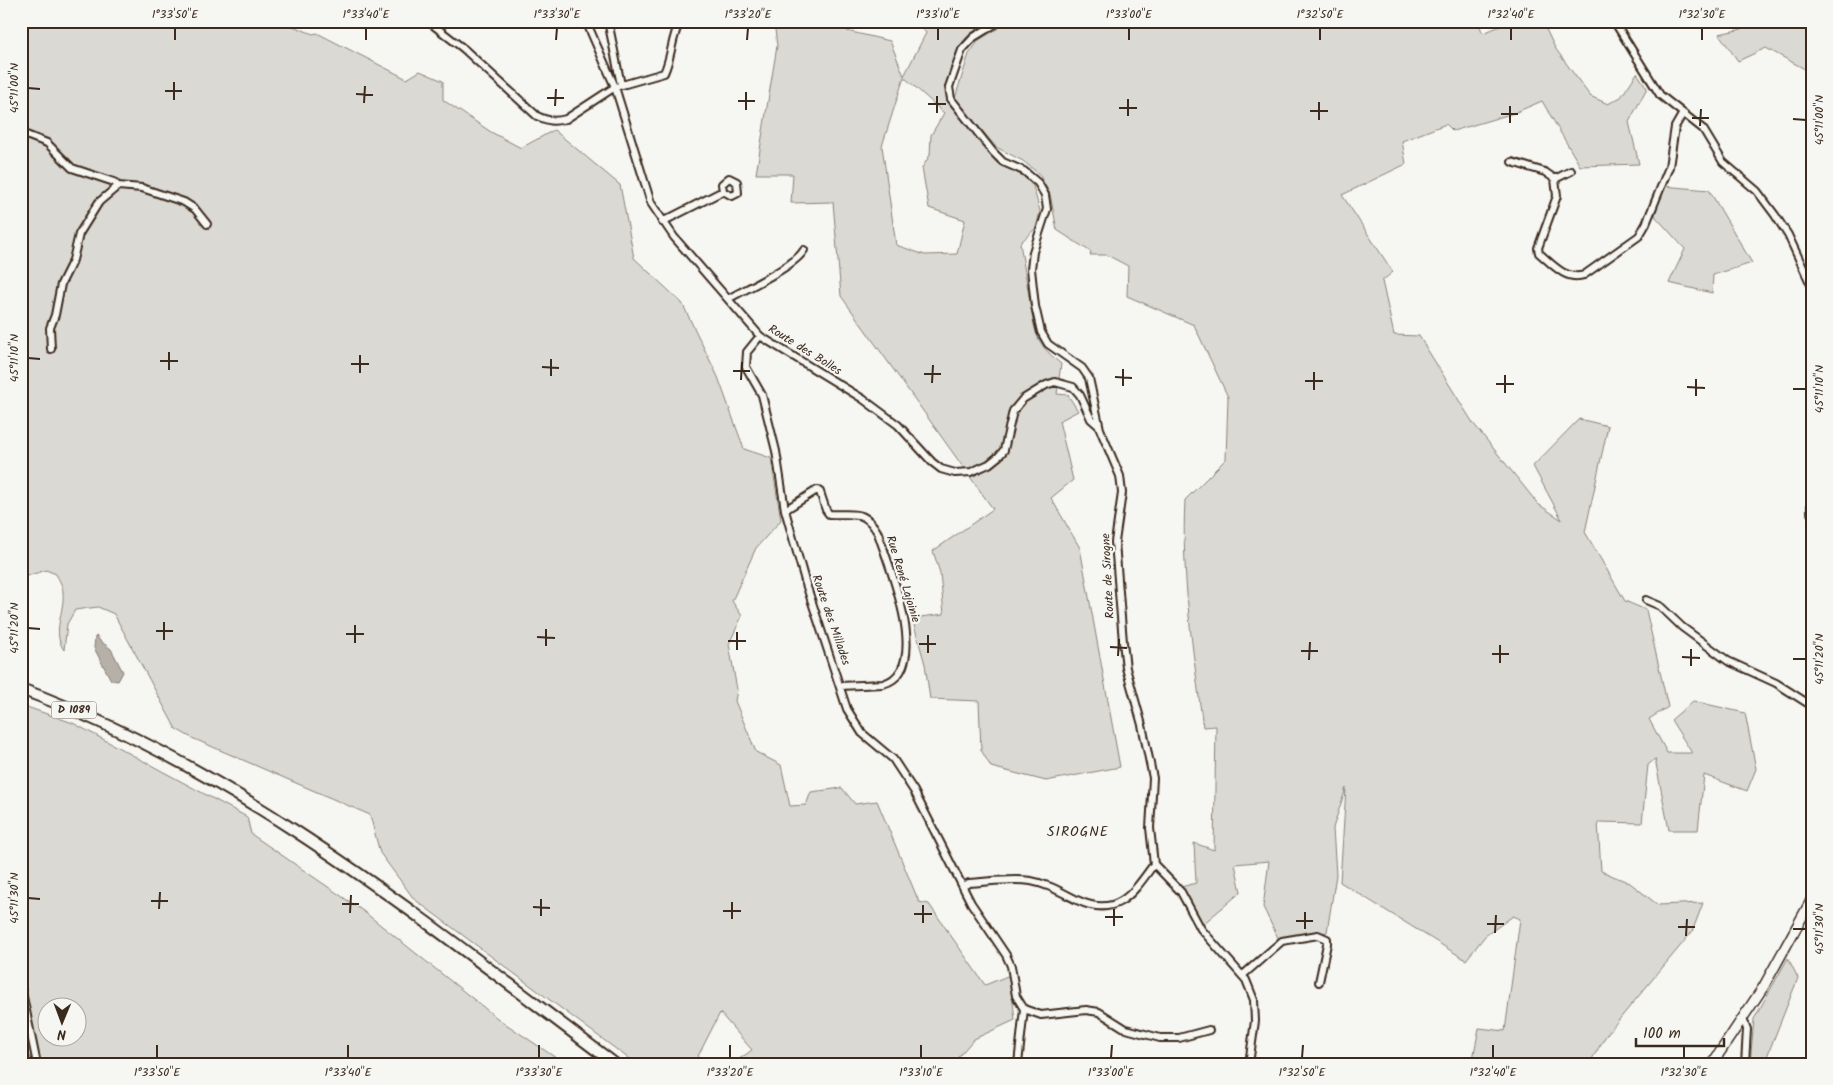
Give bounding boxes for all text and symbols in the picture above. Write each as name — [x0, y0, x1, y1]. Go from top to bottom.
text: 1°33'50"E — [152, 5, 199, 24]
text: 1°33'40"E — [343, 5, 390, 24]
text: 1°33'30"E — [533, 5, 582, 24]
text: 1°33'20"E — [724, 5, 773, 24]
text: 1°33'10"E — [916, 5, 961, 24]
text: 1°33'00"E — [1106, 5, 1153, 24]
text: 1°32'50"E — [1297, 5, 1344, 24]
text: 1°32'40"E — [1487, 5, 1535, 24]
text: 1°32'30"E — [1678, 5, 1727, 24]
text: 45°11'00"N — [5, 63, 24, 113]
text: 45°11'00"N — [1810, 95, 1829, 145]
street label: Route des Bolles — [764, 320, 846, 380]
text: 45°11'10"N — [5, 334, 24, 382]
text: 45°11'10"N — [1810, 365, 1829, 413]
street label: Route de Sirogne — [1096, 532, 1120, 619]
street label: Rue René Lajoinie — [881, 533, 925, 625]
street label: Route des Millades — [807, 572, 855, 668]
text: 45°11'20"N — [5, 602, 24, 654]
text: 45°11'20"N — [1810, 633, 1829, 685]
road number: D 1089 — [52, 702, 96, 718]
district label: SIROGNE — [1047, 821, 1109, 843]
text: 45°11'30"N — [5, 872, 24, 924]
text: 45°11'30"N — [1810, 903, 1829, 955]
north arrow — [38, 998, 88, 1048]
scale bar — [1636, 1015, 1723, 1047]
text: 100 m — [1643, 1022, 1681, 1046]
text: N — [57, 1023, 66, 1045]
text: 1°33'50"E — [134, 1063, 181, 1082]
text: 1°33'40"E — [325, 1063, 372, 1082]
text: 1°33'30"E — [515, 1063, 564, 1082]
text: 1°33'20"E — [706, 1063, 755, 1082]
text: 1°33'10"E — [899, 1063, 944, 1082]
text: 1°33'00"E — [1088, 1063, 1135, 1082]
text: 1°32'50"E — [1279, 1063, 1326, 1082]
text: 1°32'40"E — [1469, 1063, 1517, 1082]
text: 1°32'30"E — [1660, 1063, 1709, 1082]

